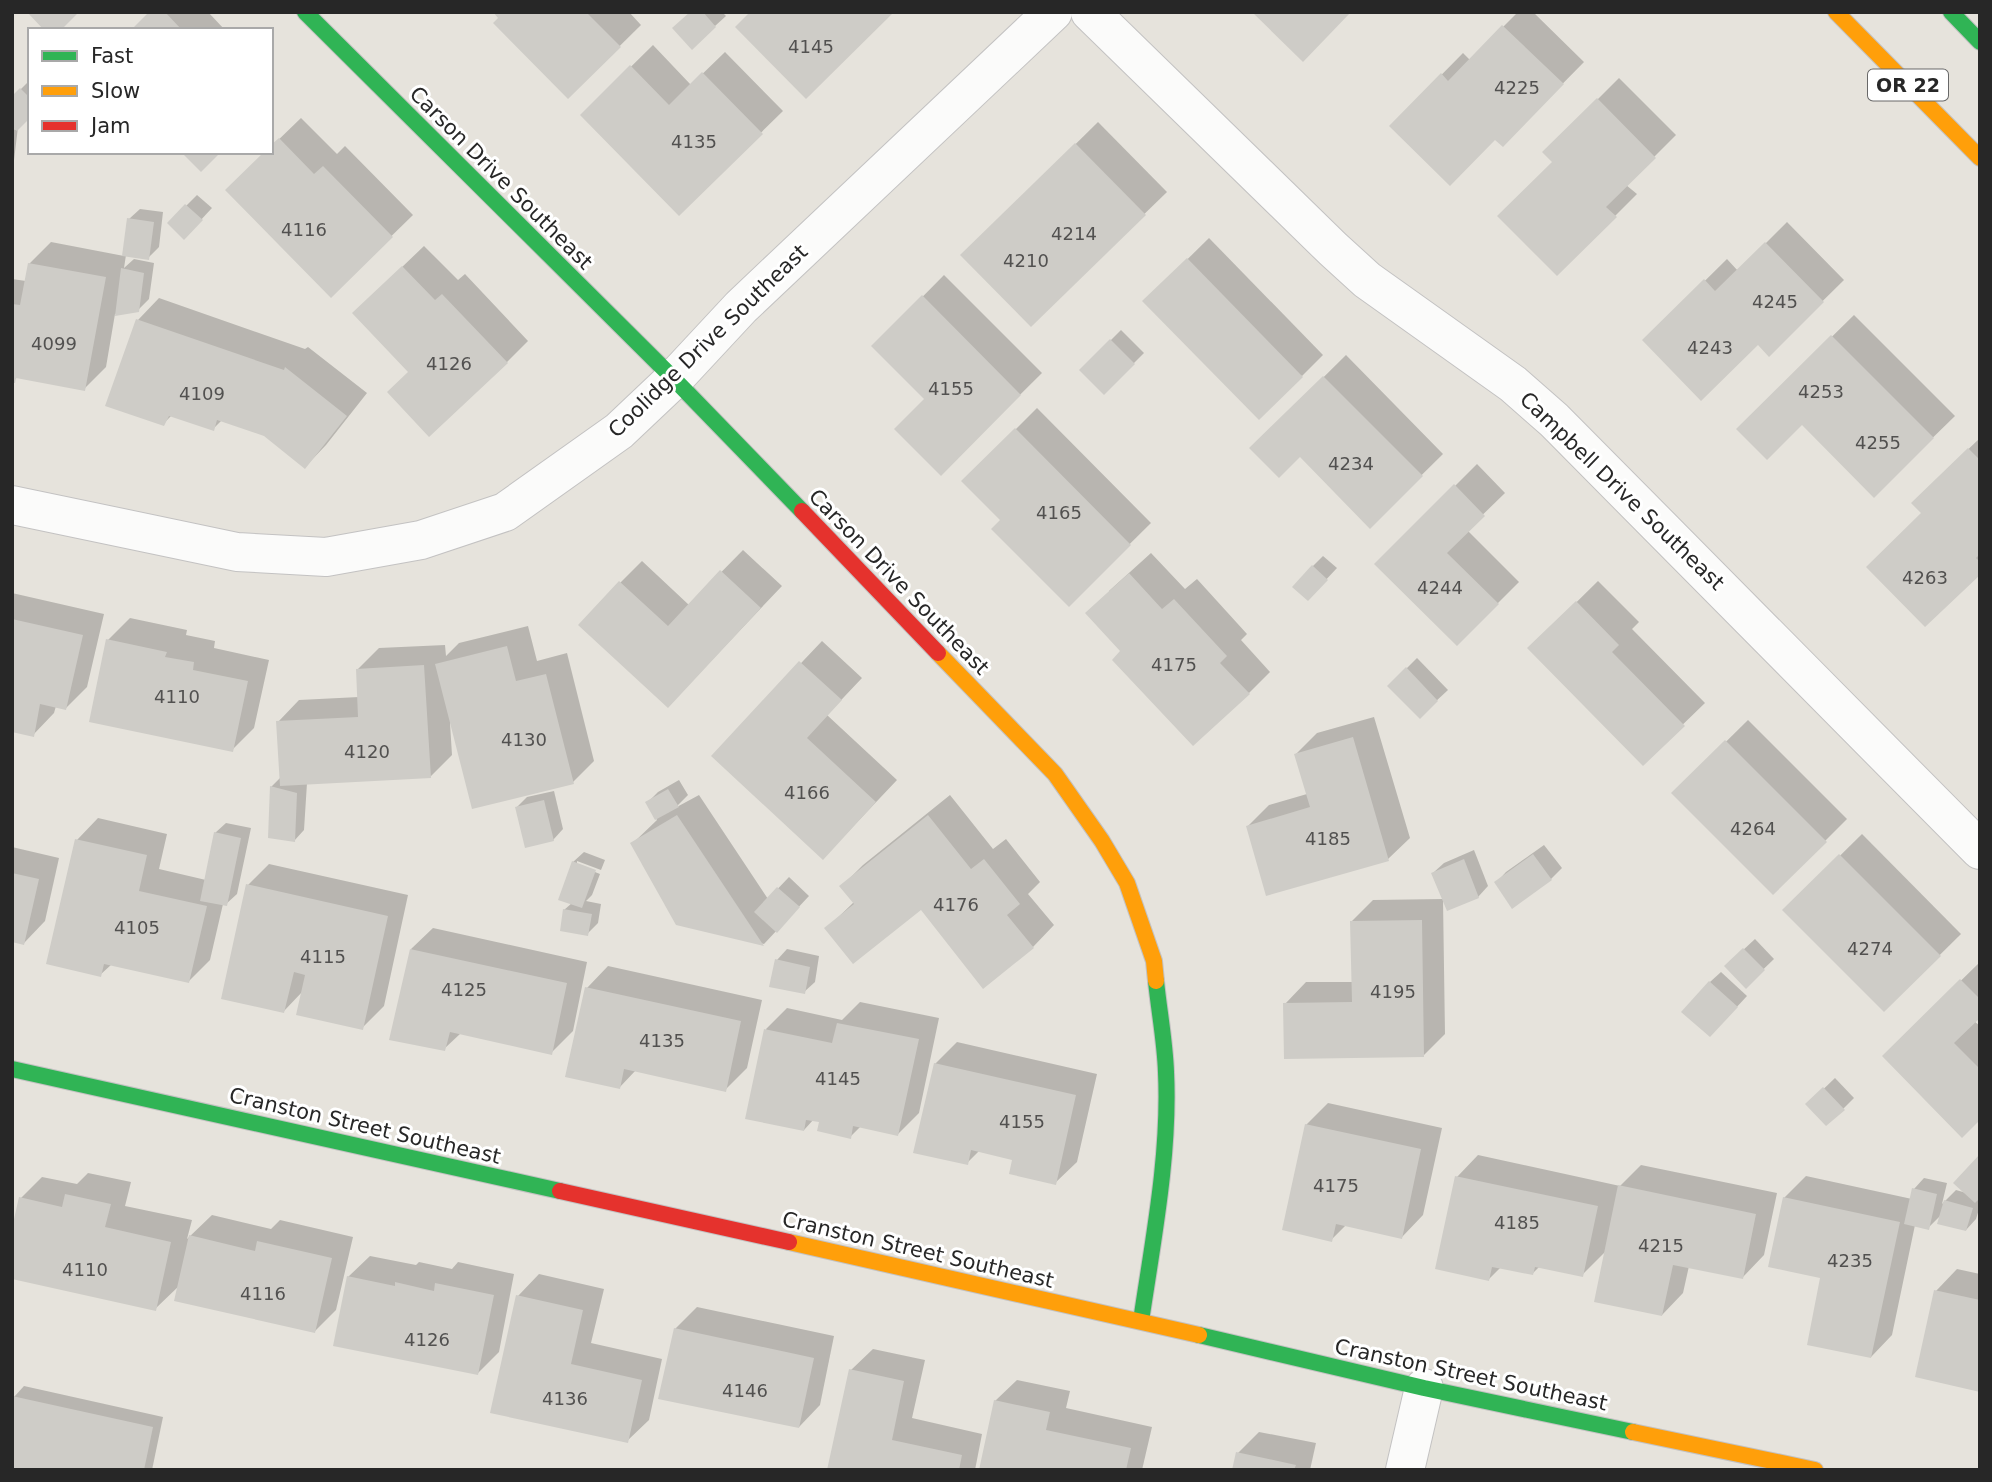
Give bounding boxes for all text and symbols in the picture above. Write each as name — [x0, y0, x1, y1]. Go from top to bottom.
legend — [28, 28, 273, 154]
house number: 4145 — [788, 36, 834, 57]
text: Fast — [91, 44, 133, 68]
road number: OR 22 — [1868, 69, 1948, 100]
house number: 4225 — [1494, 77, 1540, 98]
text: Slow — [91, 79, 140, 103]
street label: Carson Drive Southeast — [405, 82, 597, 274]
text: Jam — [89, 114, 131, 138]
house number: 4135 — [671, 131, 717, 152]
house number: 4116 — [281, 219, 327, 240]
house number: 4214 — [1051, 223, 1097, 244]
street label: Coolidge Drive Southeast — [604, 240, 812, 442]
house number: 4210 — [1003, 250, 1049, 271]
house number: 4245 — [1752, 291, 1798, 312]
house number: 4099 — [31, 333, 77, 354]
house number: 4243 — [1687, 337, 1733, 358]
house number: 4126 — [426, 353, 472, 374]
house number: 4155 — [928, 378, 974, 399]
house number: 4253 — [1798, 381, 1844, 402]
house number: 4109 — [179, 383, 225, 404]
street label: Campbell Drive Southeast — [1515, 387, 1729, 595]
house number: 4255 — [1855, 432, 1901, 453]
house number: 4234 — [1328, 453, 1374, 474]
street label: Carson Drive Southeast — [804, 484, 994, 680]
house number: 4165 — [1036, 502, 1082, 523]
house number: 4263 — [1902, 567, 1948, 588]
house number: 4244 — [1417, 577, 1463, 598]
house number: 4175 — [1151, 654, 1197, 675]
house number: 4110 — [154, 686, 200, 707]
house number: 4130 — [501, 729, 547, 750]
house number: 4120 — [344, 741, 390, 762]
house number: 4166 — [784, 782, 830, 803]
house number: 4264 — [1730, 818, 1776, 839]
house number: 4185 — [1305, 828, 1351, 849]
house number: 4176 — [933, 894, 979, 915]
house number: 4105 — [114, 917, 160, 938]
house number: 4274 — [1847, 938, 1893, 959]
house number: 4115 — [300, 946, 346, 967]
house number: 4125 — [441, 979, 487, 1000]
house number: 4195 — [1370, 981, 1416, 1002]
house number: 4135 — [639, 1030, 685, 1051]
house number: 4145 — [815, 1068, 861, 1089]
street label: Cranston Street Southeast — [227, 1083, 503, 1169]
house number: 4155 — [999, 1111, 1045, 1132]
house number: 4175 — [1313, 1175, 1359, 1196]
street label: Cranston Street Southeast — [780, 1207, 1056, 1293]
house number: 4185 — [1494, 1212, 1540, 1233]
house number: 4215 — [1638, 1235, 1684, 1256]
house number: 4235 — [1827, 1250, 1873, 1271]
house number: 4110 — [62, 1259, 108, 1280]
house number: 4116 — [240, 1283, 286, 1304]
house number: 4126 — [404, 1329, 450, 1350]
street label: Cranston Street Southeast — [1333, 1334, 1609, 1416]
house number: 4146 — [722, 1380, 768, 1401]
house number: 4136 — [542, 1388, 588, 1409]

